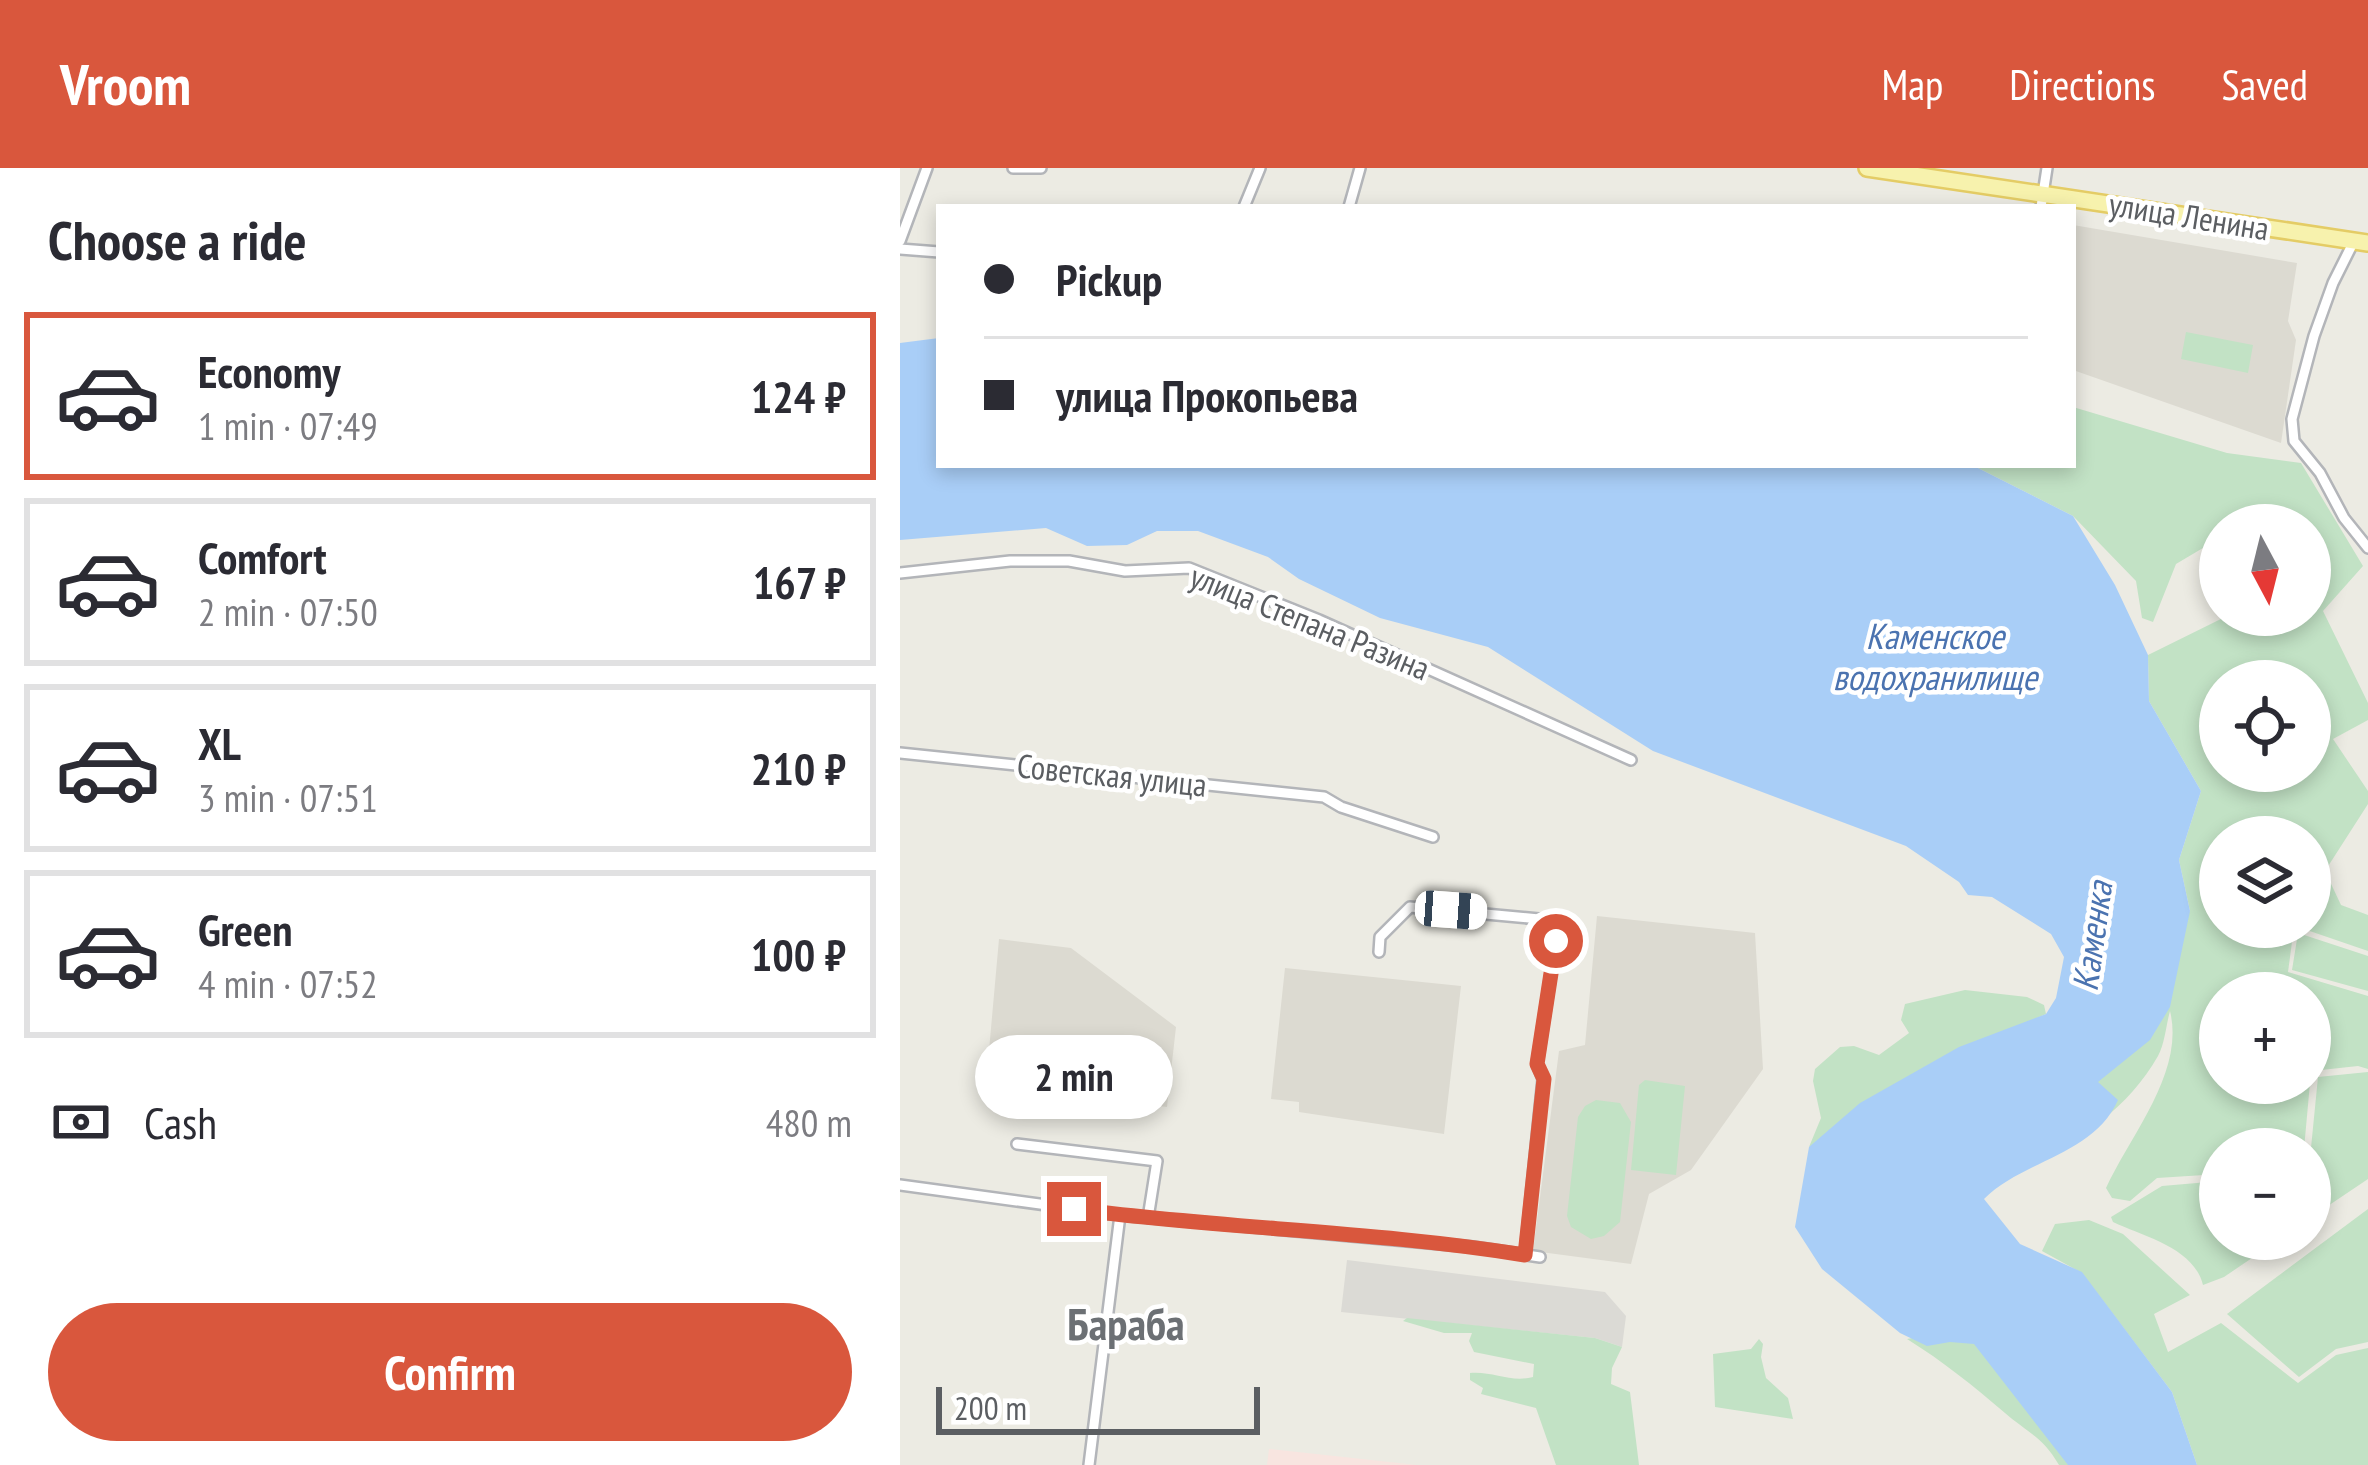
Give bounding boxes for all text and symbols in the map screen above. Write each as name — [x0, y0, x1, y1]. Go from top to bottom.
text: Vroom — [60, 47, 191, 121]
text: Map — [1881, 57, 1943, 112]
text: Directions — [2009, 57, 2155, 112]
text: Saved — [2221, 57, 2308, 112]
street label: улица Ленина — [2106, 182, 2272, 249]
text: Choose a ride — [48, 205, 307, 275]
text: Pickup — [1056, 250, 1162, 308]
icon: car — [54, 342, 162, 450]
text: Economy — [198, 342, 341, 400]
text: улица Прокопьева — [1056, 366, 1358, 424]
text: 124 ₽ — [751, 367, 846, 425]
text: 1 min · 07:49 — [198, 400, 378, 451]
north arrow — [2199, 504, 2331, 636]
map controls — [2199, 504, 2331, 1260]
icon: car — [54, 528, 162, 636]
text: Comfort — [198, 528, 327, 586]
text: 167 ₽ — [753, 553, 846, 611]
street label: улица Степана Разина — [1184, 554, 1436, 689]
text: 2 min · 07:50 — [198, 586, 378, 637]
water label: Каменское водохранилище — [1833, 612, 2039, 700]
button: locate — [2199, 660, 2331, 792]
icon: car — [54, 714, 162, 822]
text: XL — [198, 714, 241, 772]
text: 210 ₽ — [751, 739, 846, 797]
street label: Советская улица — [1015, 743, 1209, 806]
text: 3 min · 07:51 — [198, 772, 378, 823]
button: layers — [2199, 816, 2331, 948]
water label: Каменка — [2061, 877, 2123, 994]
car — [1414, 890, 1488, 930]
icon: car — [54, 900, 162, 1008]
text: Green — [198, 900, 293, 958]
route start — [1529, 914, 1583, 968]
text: 100 ₽ — [751, 925, 846, 983]
text: 4 min · 07:52 — [198, 958, 378, 1009]
button: + — [2199, 972, 2331, 1104]
callout: 2 min — [975, 1035, 1173, 1119]
text: 2 min — [1035, 1051, 1113, 1102]
icon: cash — [48, 1089, 114, 1155]
text: Cash — [144, 1093, 217, 1151]
text: 480 m — [766, 1097, 852, 1148]
button: − — [2199, 1128, 2331, 1260]
route end — [1047, 1182, 1101, 1236]
district label: Бараба — [1067, 1294, 1185, 1352]
button: Confirm — [48, 1303, 852, 1441]
scale bar — [936, 1381, 1260, 1434]
text: 200 m — [954, 1386, 1027, 1429]

